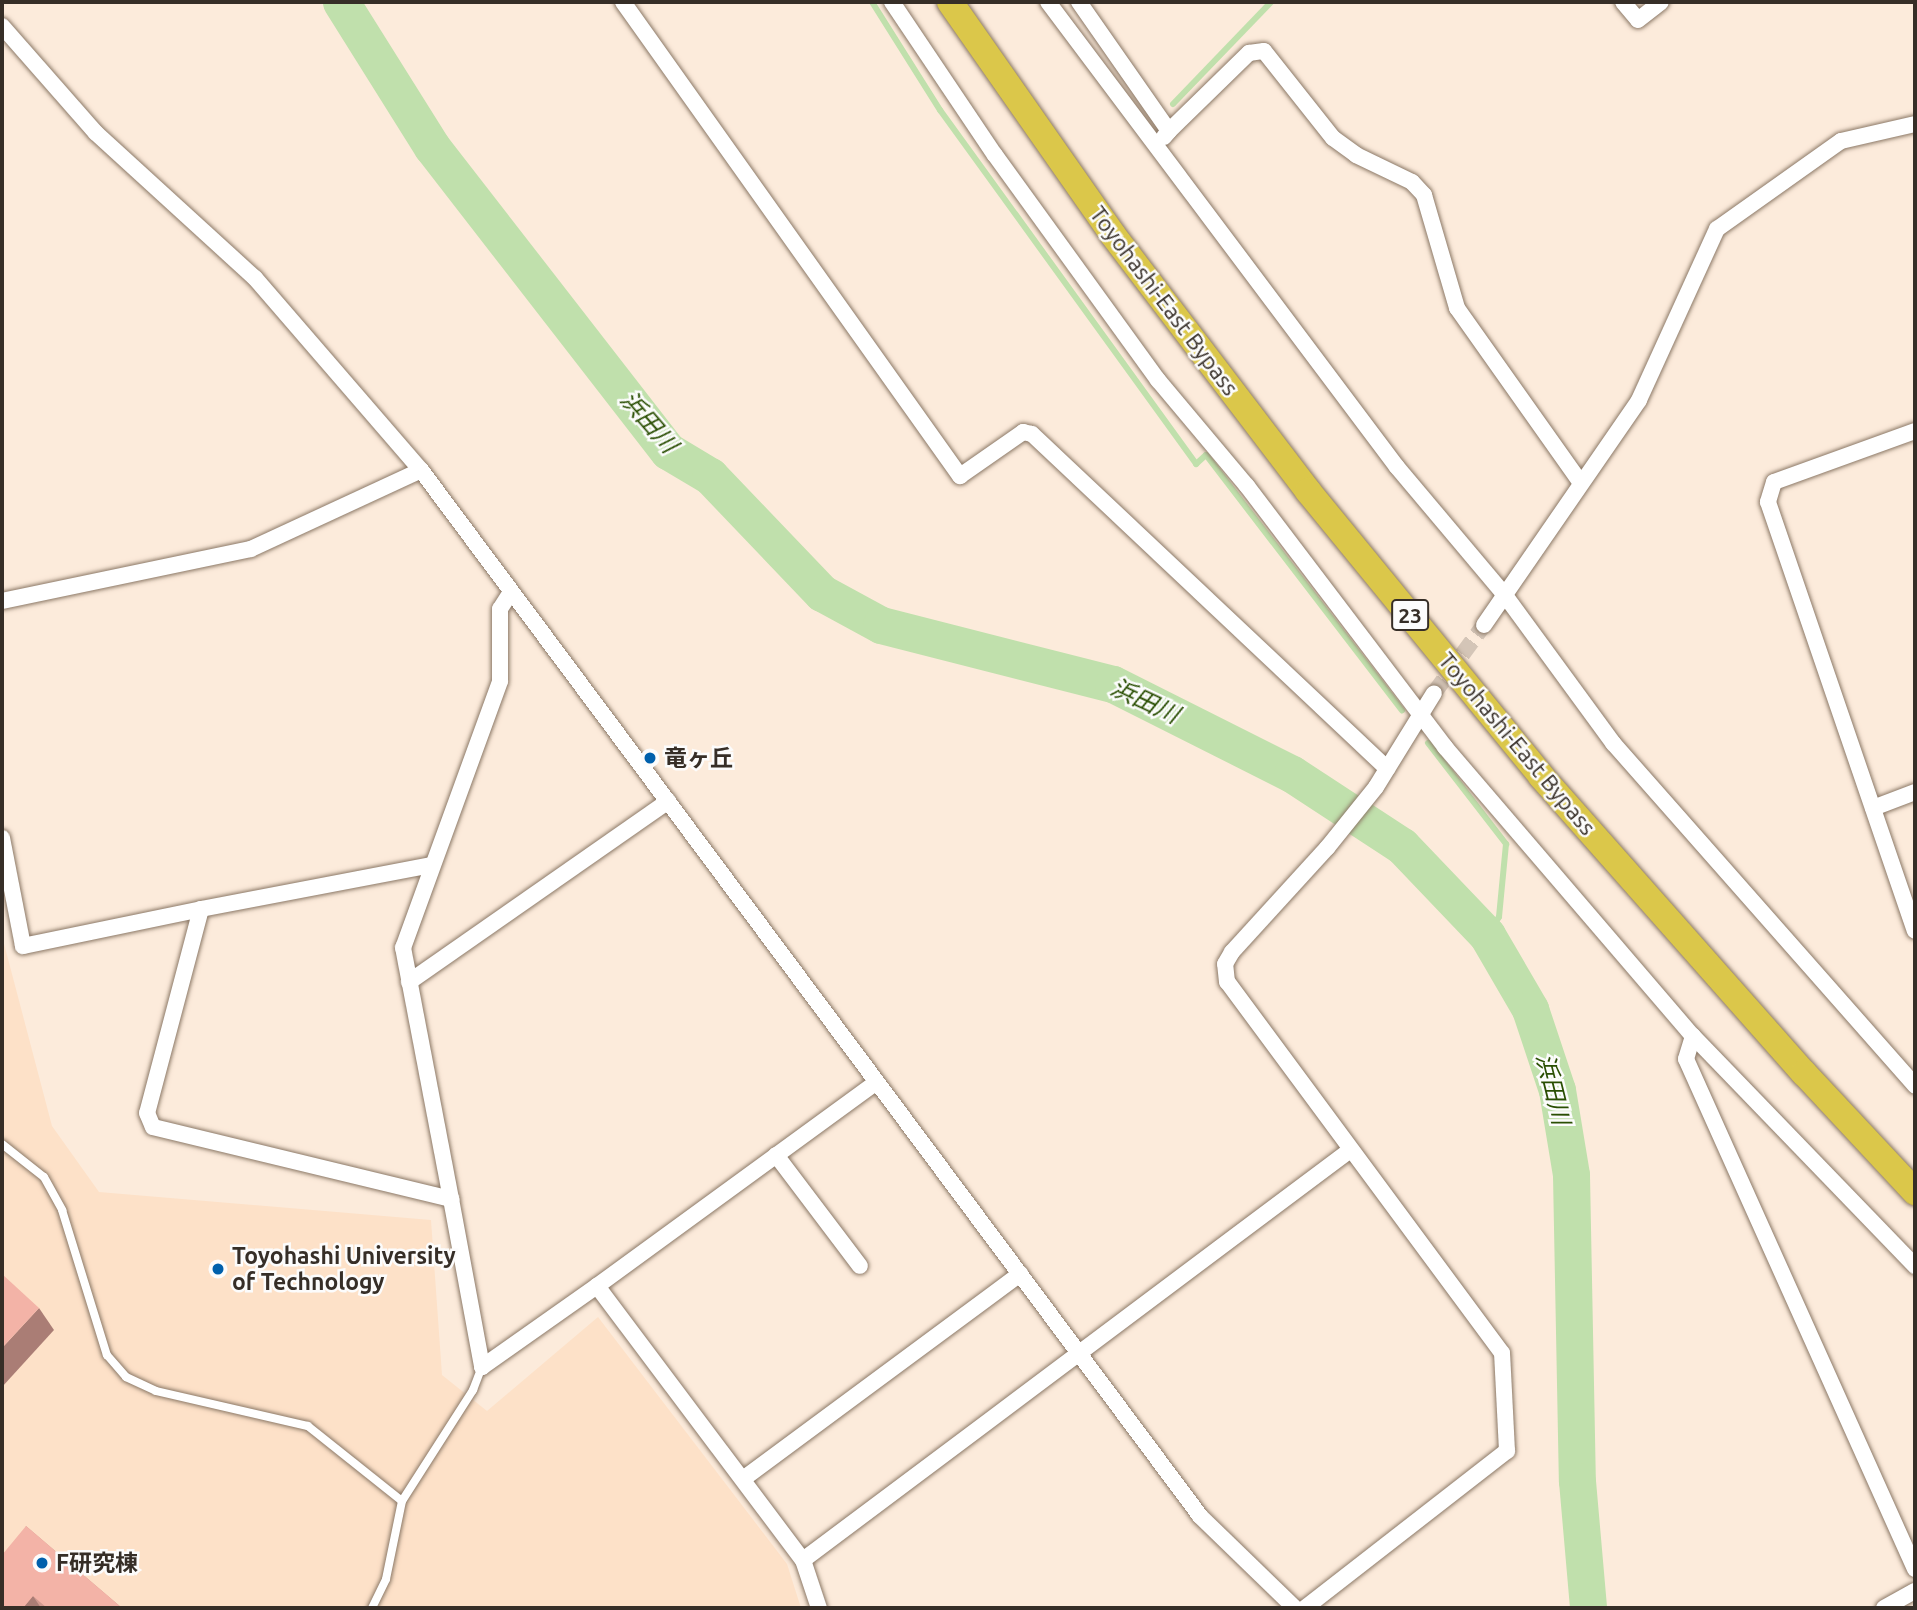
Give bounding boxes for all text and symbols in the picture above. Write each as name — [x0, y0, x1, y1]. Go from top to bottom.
street label: Toyohashi-East Bypass — [1084, 201, 1244, 401]
water label: 浜田川 — [615, 385, 683, 459]
road number: 23 — [1391, 598, 1429, 632]
street label: Toyohashi-East Bypass — [1433, 647, 1601, 841]
water label: 浜田川 — [1106, 673, 1184, 729]
place label: 竜ヶ丘 — [664, 744, 733, 772]
marker: 竜ヶ丘 — [642, 750, 658, 766]
water label: 浜田川 — [1530, 1051, 1576, 1127]
place label: Toyohashi University of Technology — [232, 1242, 456, 1296]
marker: Toyohashi University of Technology — [210, 1261, 226, 1277]
place label: F研究棟 — [56, 1549, 138, 1577]
marker: F研究棟 — [34, 1555, 50, 1571]

